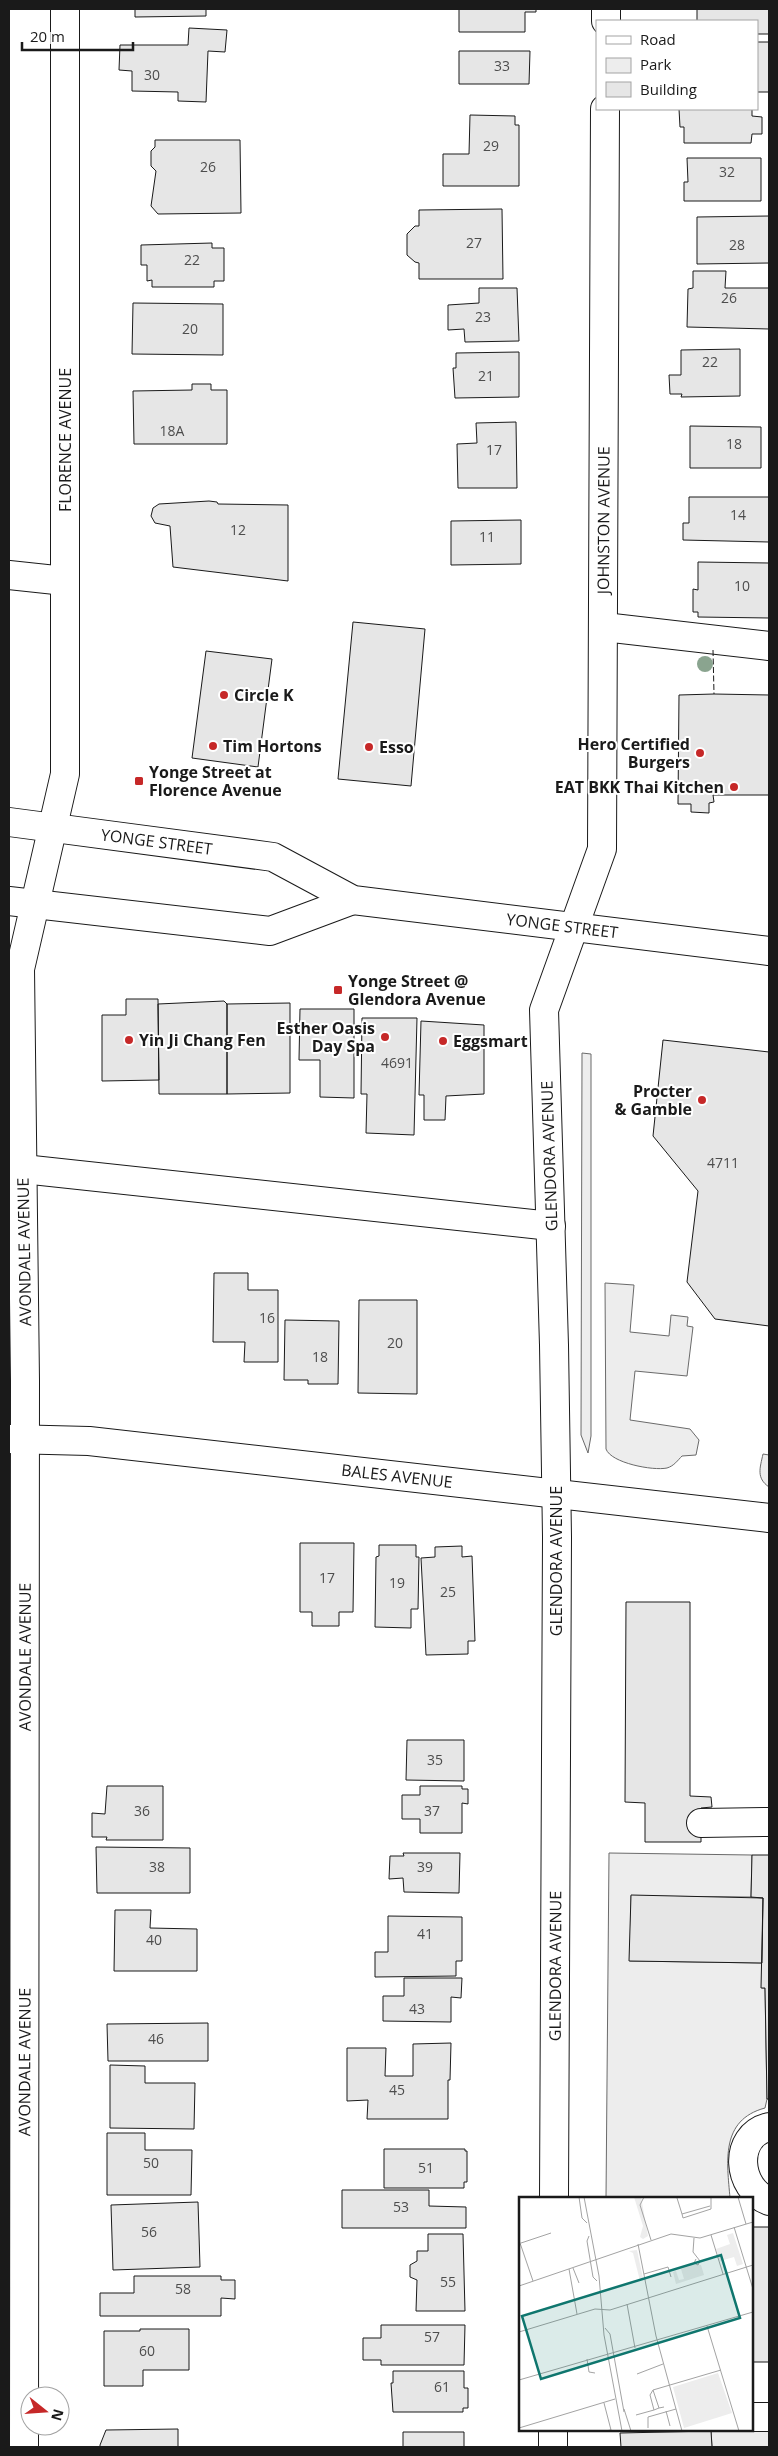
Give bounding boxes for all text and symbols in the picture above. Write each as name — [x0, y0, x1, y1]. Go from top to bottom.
scale bar — [22, 20, 134, 52]
legend — [596, 20, 758, 110]
text: 20 m — [30, 26, 65, 46]
text: Road — [640, 29, 676, 49]
text: Park — [640, 54, 671, 74]
house number: 33 — [494, 56, 510, 75]
house number: 30 — [144, 65, 160, 84]
text: Building — [640, 79, 697, 99]
house number: 29 — [483, 136, 499, 155]
house number: 26 — [200, 157, 216, 176]
house number: 32 — [719, 162, 735, 181]
house number: 27 — [466, 233, 482, 252]
house number: 28 — [729, 235, 745, 254]
house number: 22 — [184, 250, 200, 269]
house number: 26 — [721, 288, 737, 307]
house number: 23 — [475, 307, 491, 326]
house number: 20 — [182, 319, 198, 338]
house number: 22 — [702, 352, 718, 371]
house number: 21 — [478, 366, 494, 385]
street label: FLORENCE AVENUE — [54, 368, 76, 512]
house number: 18A — [160, 421, 185, 440]
house number: 18 — [726, 434, 742, 453]
house number: 17 — [486, 440, 502, 459]
street label: JOHNSTON AVENUE — [592, 446, 615, 596]
house number: 14 — [730, 505, 746, 524]
house number: 12 — [230, 520, 246, 539]
house number: 11 — [479, 527, 495, 546]
house number: 10 — [734, 576, 750, 595]
place label: Circle K — [234, 684, 294, 706]
marker: Circle K — [218, 689, 230, 701]
place label: Hero Certified Burgers — [578, 733, 690, 773]
place label: Tim Hortons — [223, 735, 322, 757]
place label: Esso — [379, 736, 414, 758]
marker: Tim Hortons — [207, 740, 219, 752]
marker: Esso — [363, 741, 375, 753]
marker: Hero Certified Burgers — [694, 747, 706, 759]
place label: Yonge Street at Florence Avenue — [149, 761, 282, 801]
marker: Yonge Street at Florence Avenue — [133, 775, 145, 787]
place label: EAT BKK Thai Kitchen — [555, 776, 724, 798]
marker: EAT BKK Thai Kitchen — [728, 781, 740, 793]
street label: YONGE STREET — [100, 823, 214, 860]
street label: YONGE STREET — [505, 908, 620, 943]
place label: Yonge Street @ Glendora Avenue — [348, 970, 486, 1010]
marker: Yonge Street @ Glendora Avenue — [332, 984, 344, 996]
place label: Esther Oasis Day Spa — [277, 1017, 375, 1057]
place label: Yin Ji Chang Fen — [139, 1029, 266, 1051]
place label: Eggsmart — [453, 1030, 528, 1052]
marker: Esther Oasis Day Spa — [379, 1031, 391, 1043]
marker: Yin Ji Chang Fen — [123, 1034, 135, 1046]
marker: Eggsmart — [437, 1035, 449, 1047]
house number: 4691 — [381, 1053, 413, 1072]
place label: Procter & Gamble — [614, 1080, 692, 1120]
street label: GLENDORA AVENUE — [535, 1081, 563, 1231]
marker: Procter & Gamble — [696, 1094, 708, 1106]
house number: 4711 — [707, 1153, 739, 1172]
street label: AVONDALE AVENUE — [12, 1178, 36, 1326]
house number: 16 — [259, 1308, 275, 1327]
house number: 20 — [387, 1333, 403, 1352]
house number: 18 — [312, 1347, 328, 1366]
street label: BALES AVENUE — [340, 1459, 454, 1493]
street label: GLENDORA AVENUE — [545, 1486, 567, 1636]
house number: 17 — [319, 1568, 335, 1587]
house number: 19 — [389, 1573, 405, 1592]
house number: 25 — [440, 1582, 456, 1601]
street label: AVONDALE AVENUE — [14, 1583, 36, 1731]
house number: 35 — [427, 1750, 443, 1769]
house number: 36 — [134, 1801, 150, 1820]
house number: 37 — [424, 1801, 440, 1820]
house number: 38 — [149, 1857, 165, 1876]
house number: 39 — [417, 1857, 433, 1876]
street label: GLENDORA AVENUE — [544, 1891, 566, 2041]
house number: 41 — [417, 1924, 433, 1943]
house number: 40 — [146, 1930, 162, 1949]
street label: AVONDALE AVENUE — [13, 1988, 35, 2136]
house number: 43 — [409, 1999, 425, 2018]
house number: 46 — [148, 2029, 164, 2048]
house number: 45 — [389, 2080, 405, 2099]
house number: 50 — [143, 2153, 159, 2172]
house number: 51 — [418, 2158, 434, 2177]
house number: 53 — [393, 2197, 409, 2216]
inset map — [519, 2197, 753, 2431]
house number: 56 — [141, 2222, 157, 2241]
house number: 55 — [440, 2272, 456, 2291]
house number: 58 — [175, 2279, 191, 2298]
house number: 57 — [424, 2327, 440, 2346]
house number: 60 — [139, 2341, 155, 2360]
house number: 61 — [434, 2377, 450, 2396]
north arrow — [20, 2386, 70, 2436]
text: N — [47, 2407, 69, 2423]

